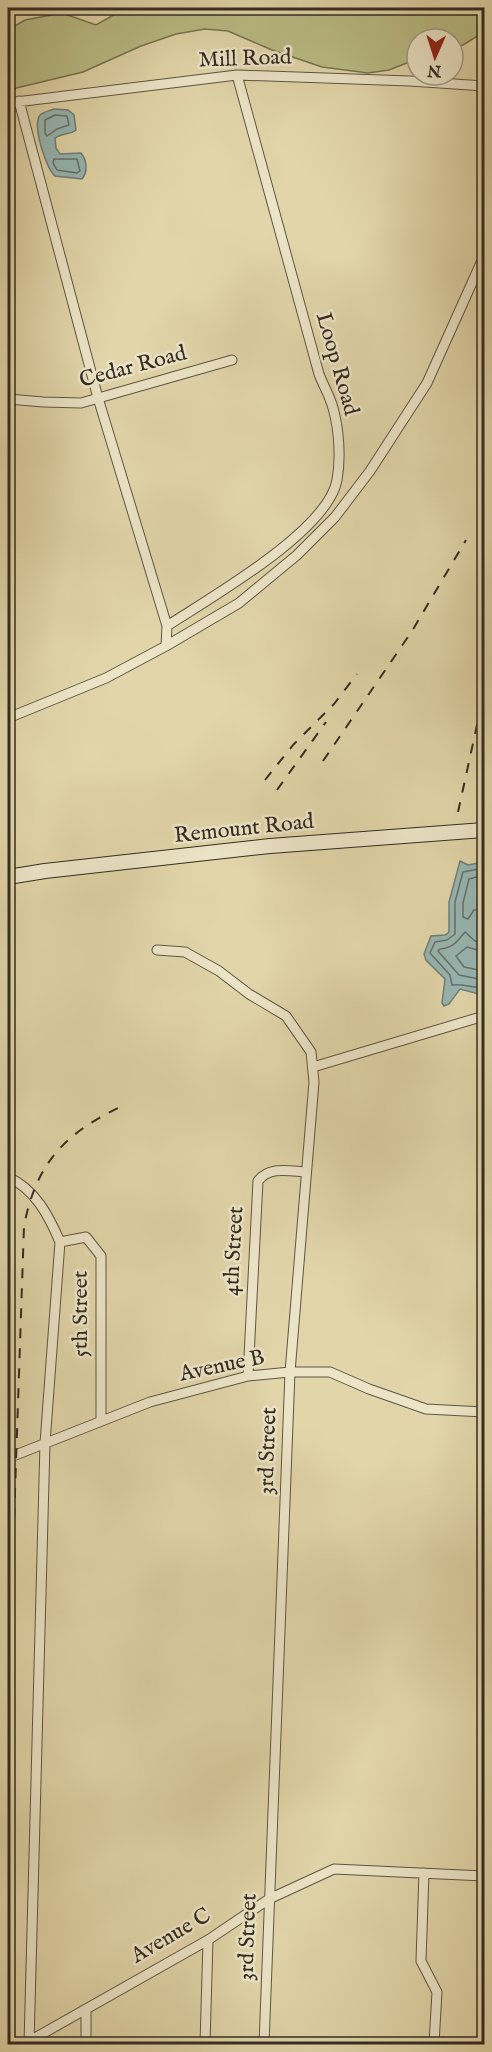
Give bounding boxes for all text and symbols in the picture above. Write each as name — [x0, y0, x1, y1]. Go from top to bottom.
north arrow — [405, 27, 465, 87]
street label: Mill Road — [198, 43, 292, 75]
text: N — [427, 60, 443, 80]
street label: Loop Road — [309, 309, 365, 419]
street label: Cedar Road — [76, 339, 190, 395]
street label: Remount Road — [173, 808, 316, 850]
street label: 4th Street — [218, 1205, 250, 1296]
street label: 5th Street — [67, 1270, 95, 1357]
street label: Avenue B — [176, 1343, 267, 1389]
street label: 3rd Street — [252, 1406, 284, 1495]
street label: 3rd Street — [232, 1892, 264, 1981]
street label: Avenue C — [125, 1902, 216, 1971]

